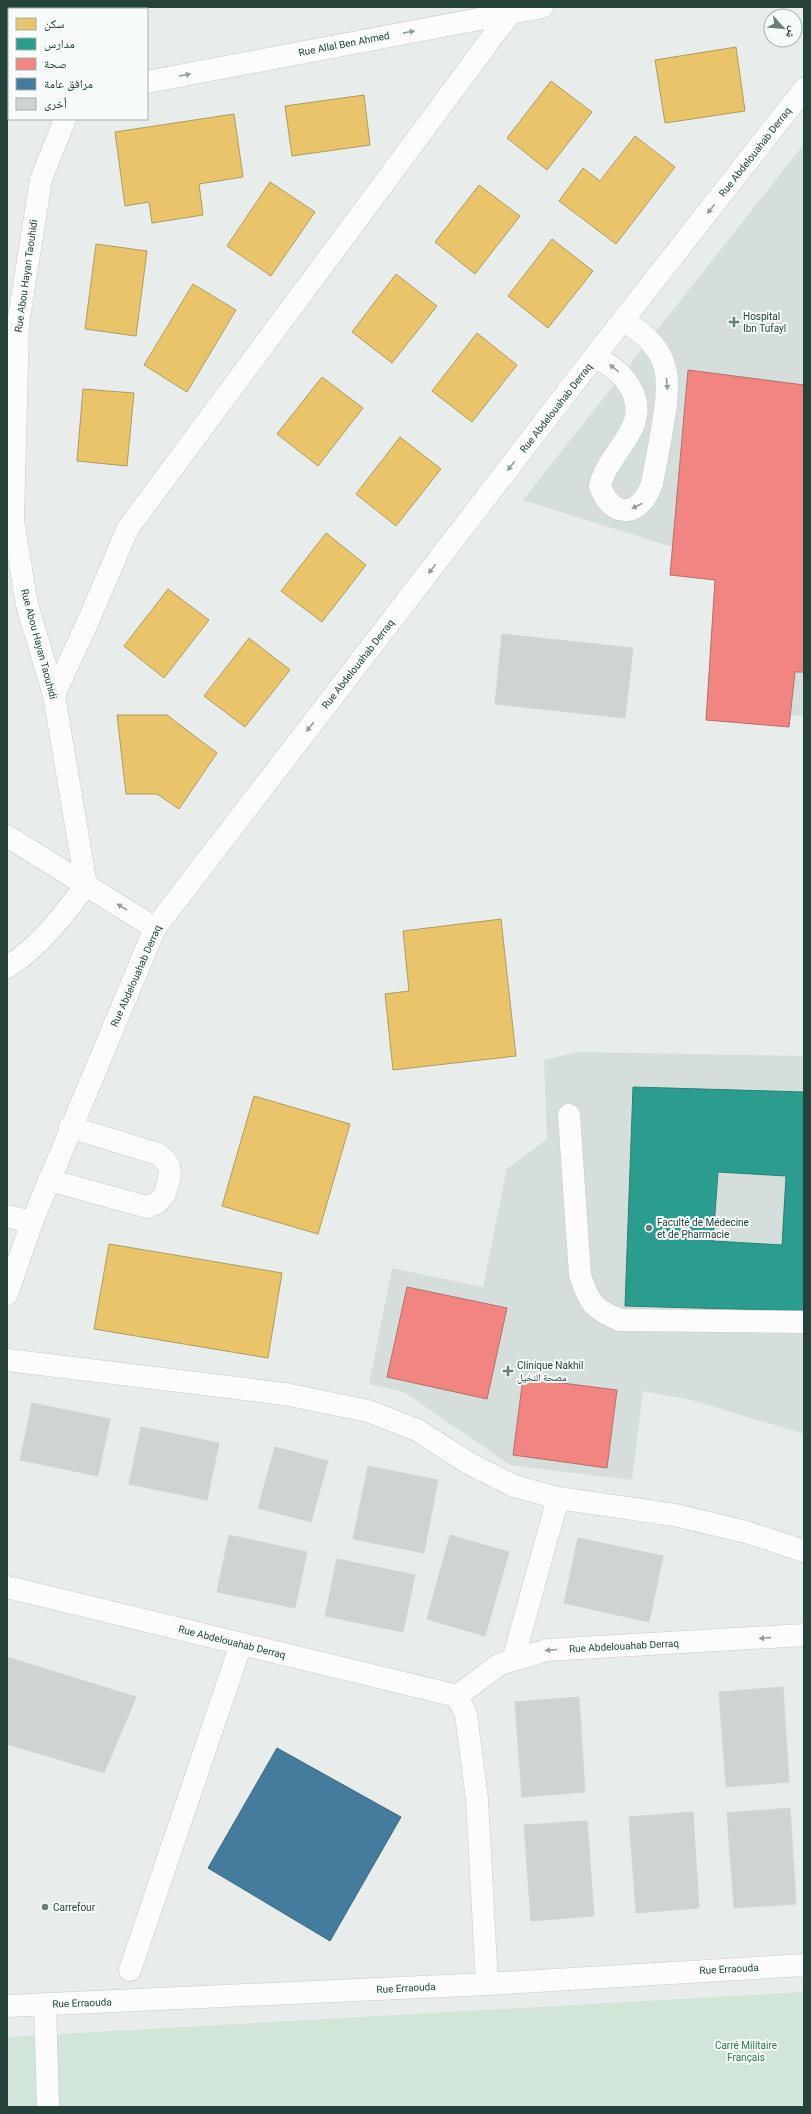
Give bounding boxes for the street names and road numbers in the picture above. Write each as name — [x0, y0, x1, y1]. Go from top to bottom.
street label: Rue Allal Ben Ahmed — [298, 30, 390, 58]
street label: Rue Abdelouahab Derraq — [717, 105, 793, 199]
street label: Rue Abou Hayan Taouhidi — [13, 219, 39, 333]
street label: Rue Abdelouahab Derraq — [518, 361, 594, 455]
street label: Rue Abou Hayan Taouhidi — [19, 588, 59, 700]
street label: Rue Abdelouahab Derraq — [320, 617, 396, 711]
street label: Rue Abdelouahab Derraq — [109, 923, 163, 1029]
street label: Rue Abdelouahab Derraq — [177, 1623, 287, 1661]
street label: Rue Abdelouahab Derraq — [569, 1638, 679, 1654]
street label: Rue Erraouda — [699, 1962, 759, 1976]
street label: Rue Erraouda — [376, 1981, 436, 1995]
street label: Rue Erraouda — [52, 1996, 112, 2010]

